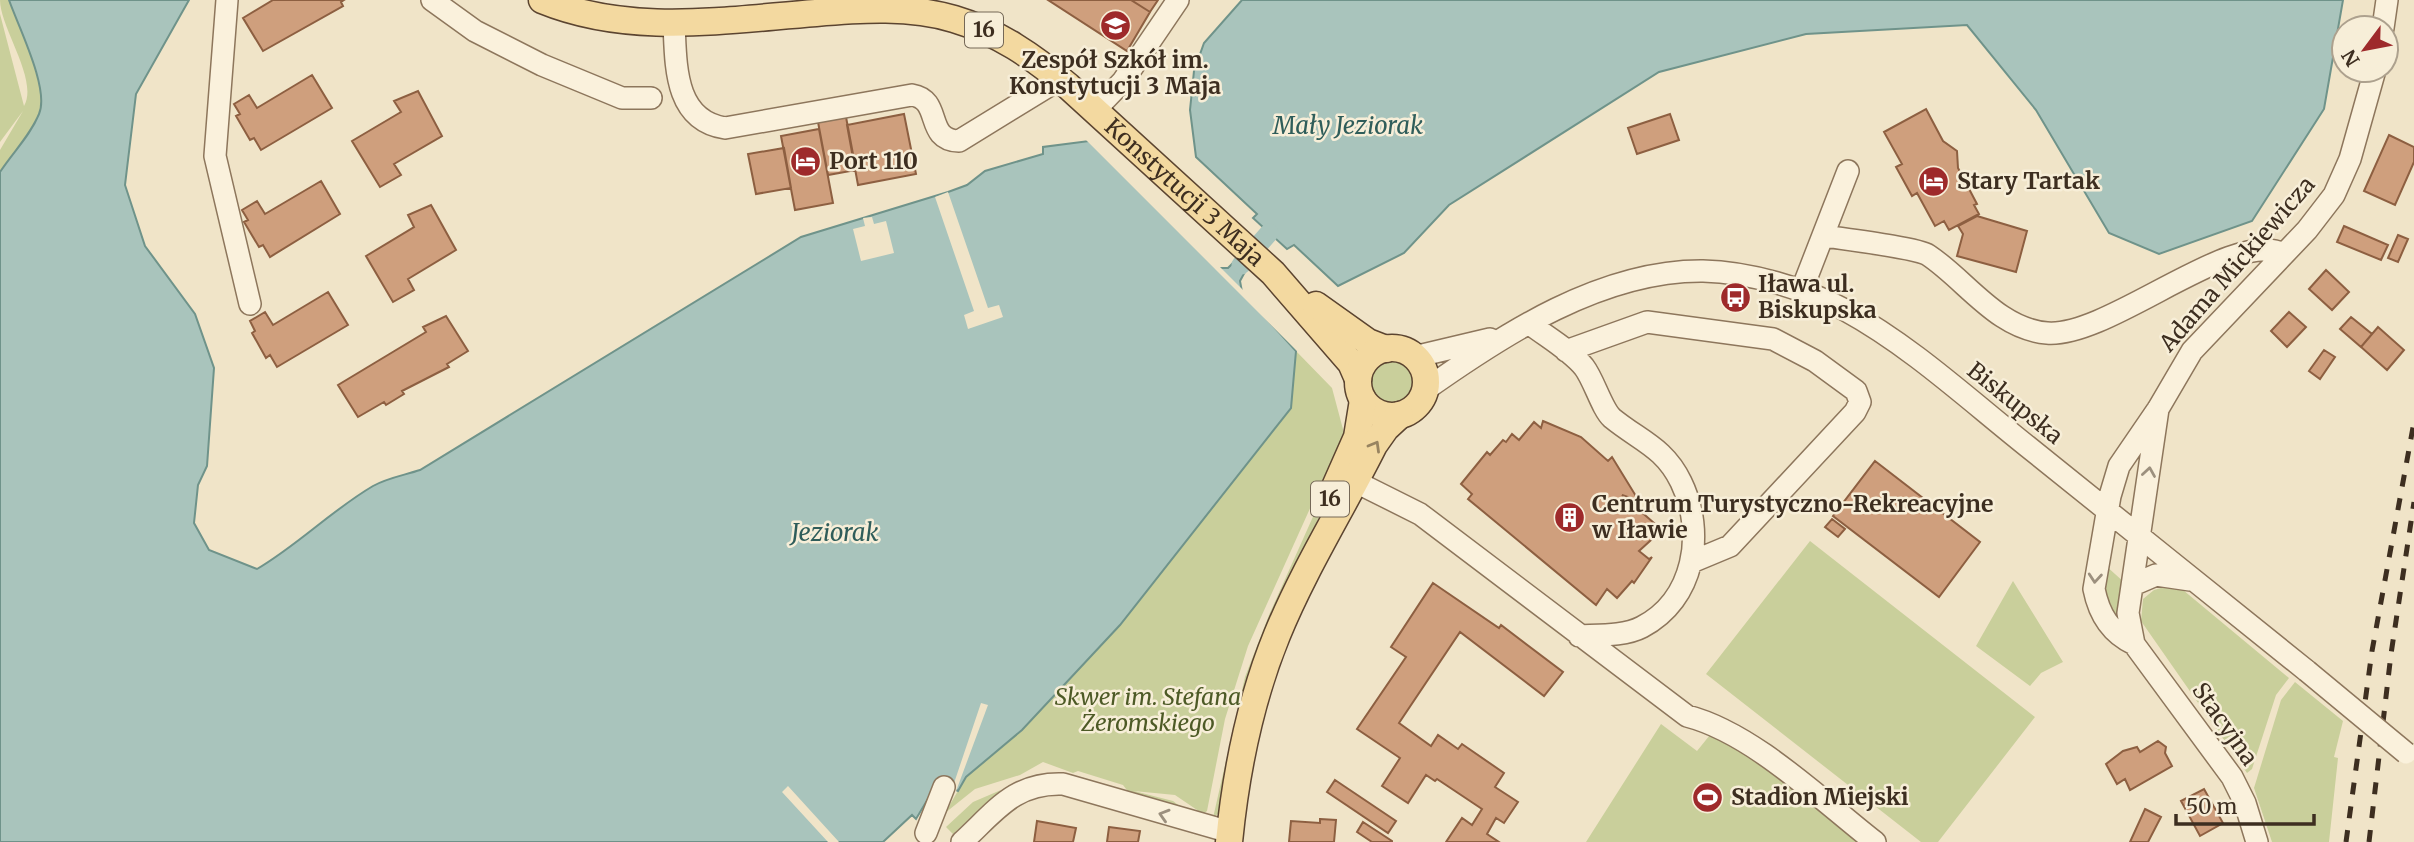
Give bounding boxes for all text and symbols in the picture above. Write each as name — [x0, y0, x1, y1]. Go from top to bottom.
school or university icon: Zespół Szkół im. Konstytucji 3 Maja — [1098, 9, 1132, 43]
road number: 16 — [965, 12, 1003, 48]
north arrow — [2330, 14, 2400, 84]
place label: Zespół Szkół im. Konstytucji 3 Maja — [1009, 45, 1221, 100]
text: N — [2336, 45, 2365, 71]
water label: Mały Jeziorak — [1272, 110, 1423, 141]
street label: Konstytucji 3 Maja — [1099, 112, 1271, 272]
hotel icon: Port 110 — [789, 144, 823, 178]
place label: Port 110 — [829, 146, 918, 175]
hotel icon: Stary Tartak — [1917, 164, 1951, 198]
place label: Stary Tartak — [1957, 166, 2100, 195]
street label: Adama Mickiewicza — [2152, 170, 2321, 358]
place label: Iława ul. Biskupska — [1758, 269, 1877, 324]
bus stop icon: Iława ul. Biskupska — [1718, 280, 1752, 314]
street label: Biskupska — [1962, 355, 2069, 450]
one-way arrow — [1367, 441, 1380, 453]
one-way arrow — [2141, 466, 2156, 478]
road number: 16 — [1311, 482, 1349, 516]
place label: Centrum Turystyczno-Rekreacyjne w Iławie — [1591, 489, 1993, 544]
building icon: Centrum Turystyczno-Rekreacyjne w Iławie — [1552, 500, 1586, 534]
water label: Jeziorak — [788, 517, 879, 548]
one-way arrow — [2088, 573, 2103, 584]
street label: Stacyjna — [2186, 677, 2264, 771]
park label: Skwer im. Stefana Żeromskiego — [1055, 682, 1241, 737]
sports icon: Stadion Miejski — [1691, 780, 1725, 814]
place label: Stadion Miejski — [1731, 782, 1909, 811]
scale bar — [2176, 782, 2314, 826]
text: 50 m — [2186, 793, 2237, 820]
one-way arrow — [1158, 808, 1170, 823]

